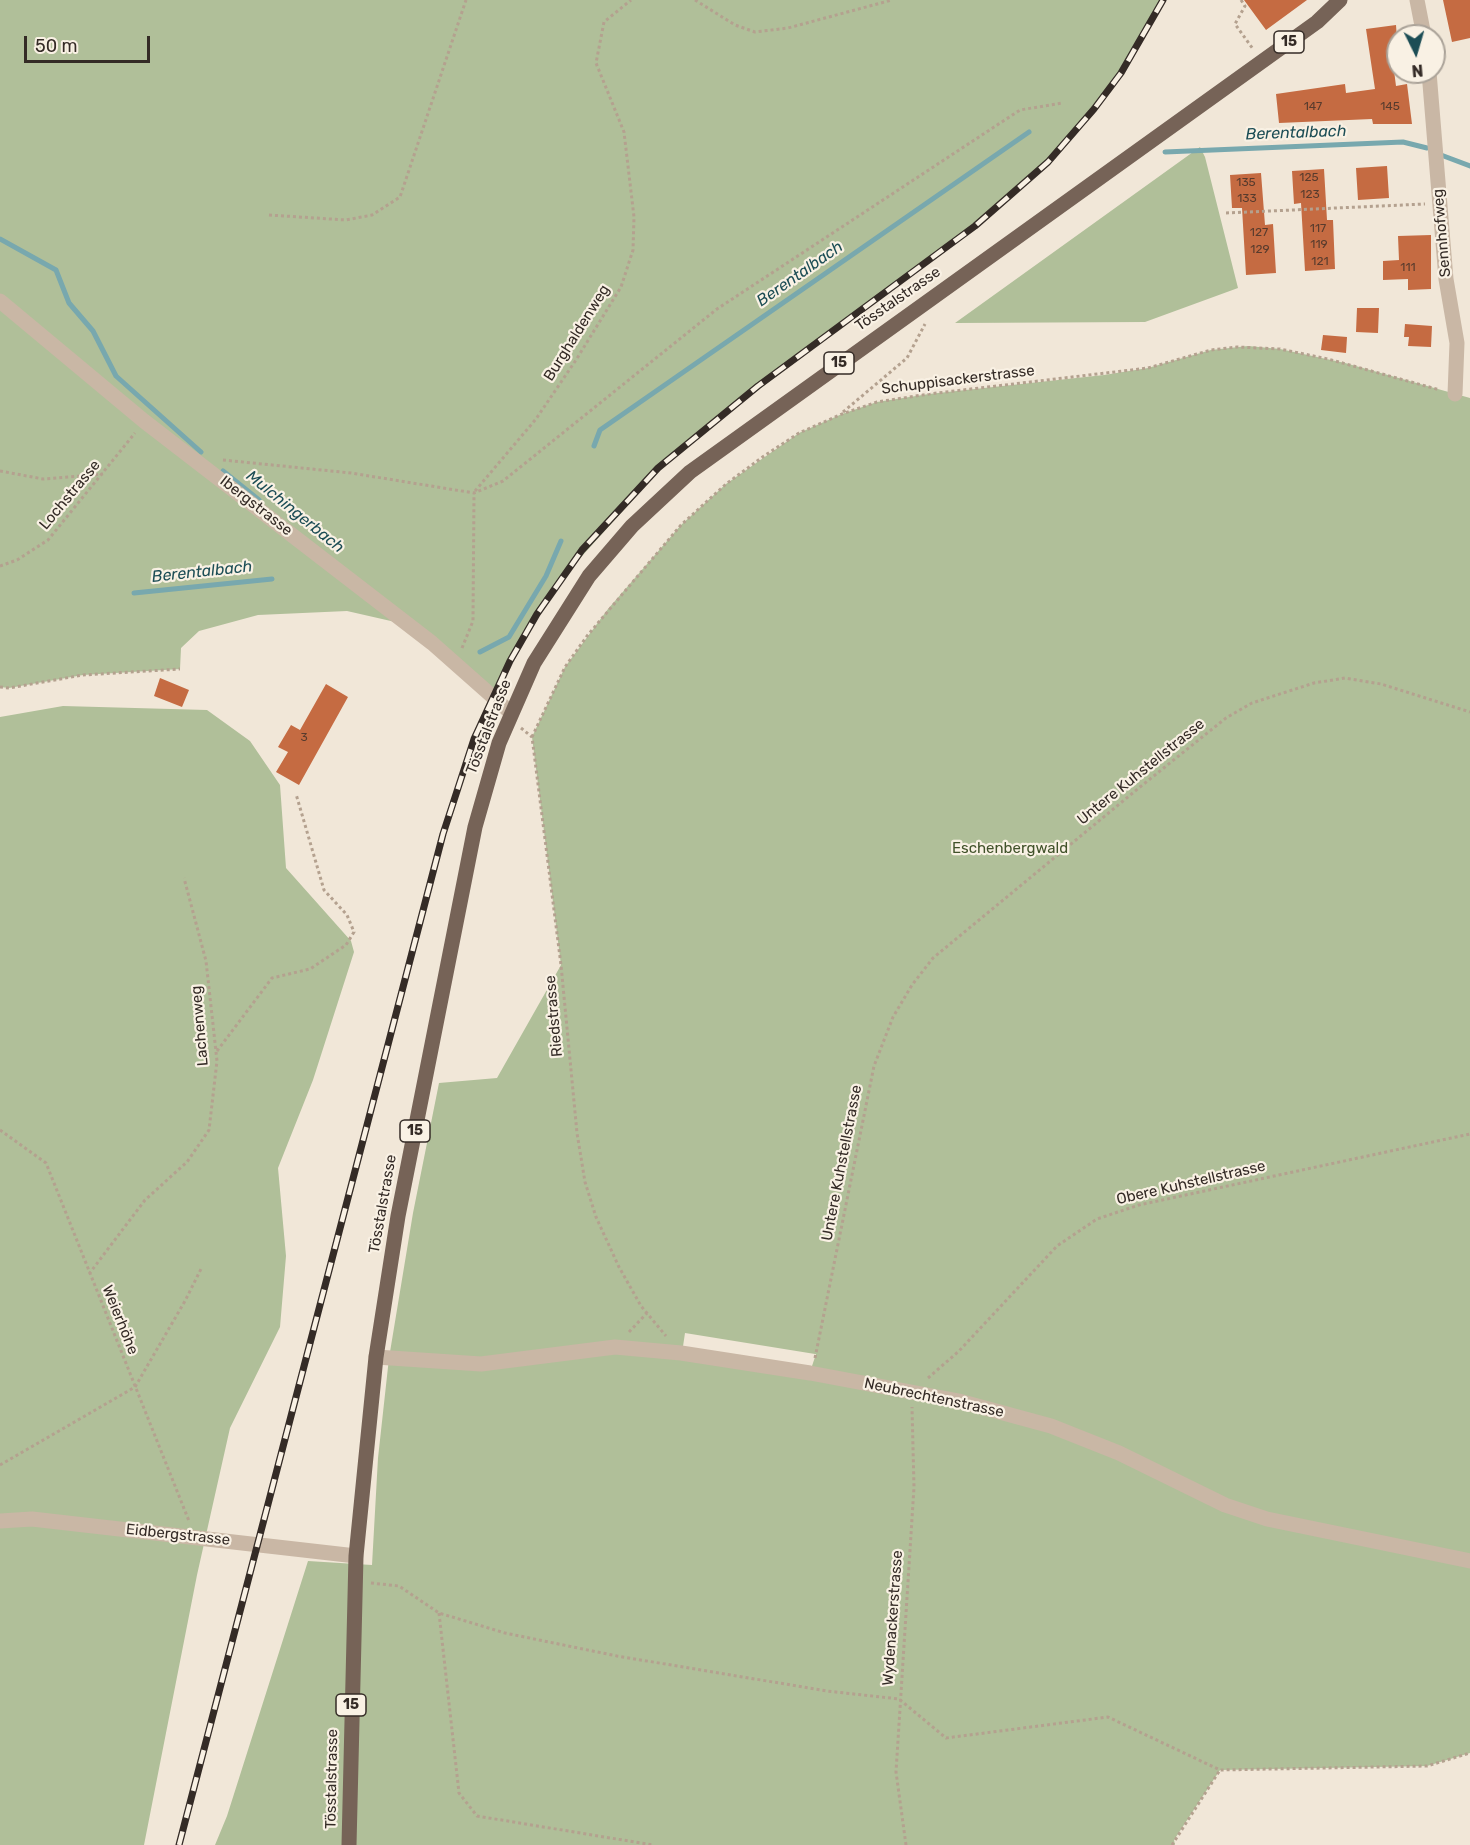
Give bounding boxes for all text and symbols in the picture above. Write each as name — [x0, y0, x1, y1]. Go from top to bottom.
scale bar — [27, 24, 153, 62]
north arrow — [1386, 24, 1446, 84]
road number: 15 — [1274, 31, 1304, 53]
text: 50 m — [35, 35, 78, 57]
text: N — [1411, 60, 1424, 80]
house number: 147 — [1304, 100, 1322, 114]
house number: 145 — [1380, 100, 1400, 114]
water label: Berentalbach — [1245, 122, 1347, 144]
house number: 125 — [1299, 171, 1319, 185]
house number: 135 — [1236, 176, 1256, 190]
house number: 123 — [1300, 188, 1320, 202]
street label: Sennhofweg — [1429, 188, 1455, 278]
house number: 133 — [1237, 192, 1257, 206]
house number: 117 — [1310, 222, 1326, 236]
house number: 127 — [1250, 226, 1268, 240]
water label: Berentalbach — [753, 237, 847, 311]
house number: 119 — [1310, 238, 1328, 252]
house number: 129 — [1250, 243, 1270, 257]
house number: 121 — [1311, 255, 1329, 269]
house number: 111 — [1400, 261, 1416, 275]
street label: Tösstalstrasse — [852, 263, 944, 335]
street label: Burghaldenweg — [540, 282, 614, 384]
road number: 15 — [824, 352, 854, 374]
street label: Schuppisackerstrasse — [880, 362, 1036, 398]
street label: Lochstrasse — [36, 457, 104, 533]
water label: Mulchingerbach — [242, 467, 348, 557]
street label: Ibergstrasse — [216, 472, 296, 540]
water label: Berentalbach — [151, 557, 253, 587]
street label: Tösstalstrasse — [463, 677, 515, 777]
street label: Untere Kuhstellstrasse — [1074, 715, 1208, 829]
house number: 3 — [300, 731, 308, 745]
park label: Eschenbergwald — [952, 840, 1068, 858]
street label: Riedstrasse — [541, 974, 567, 1058]
street label: Lachenweg — [188, 985, 212, 1067]
street label: Untere Kuhstellstrasse — [818, 1083, 866, 1243]
road number: 15 — [400, 1120, 430, 1142]
street label: Tösstalstrasse — [365, 1153, 401, 1255]
street label: Obere Kuhstellstrasse — [1115, 1157, 1267, 1209]
street label: Weierhöhe — [98, 1283, 142, 1357]
street label: Neubrechtenstrasse — [862, 1374, 1006, 1422]
street label: Eidbergstrasse — [125, 1521, 231, 1549]
street label: Wydenackerstrasse — [879, 1550, 907, 1686]
road number: 15 — [336, 1694, 366, 1716]
street label: Tösstalstrasse — [322, 1729, 342, 1829]

